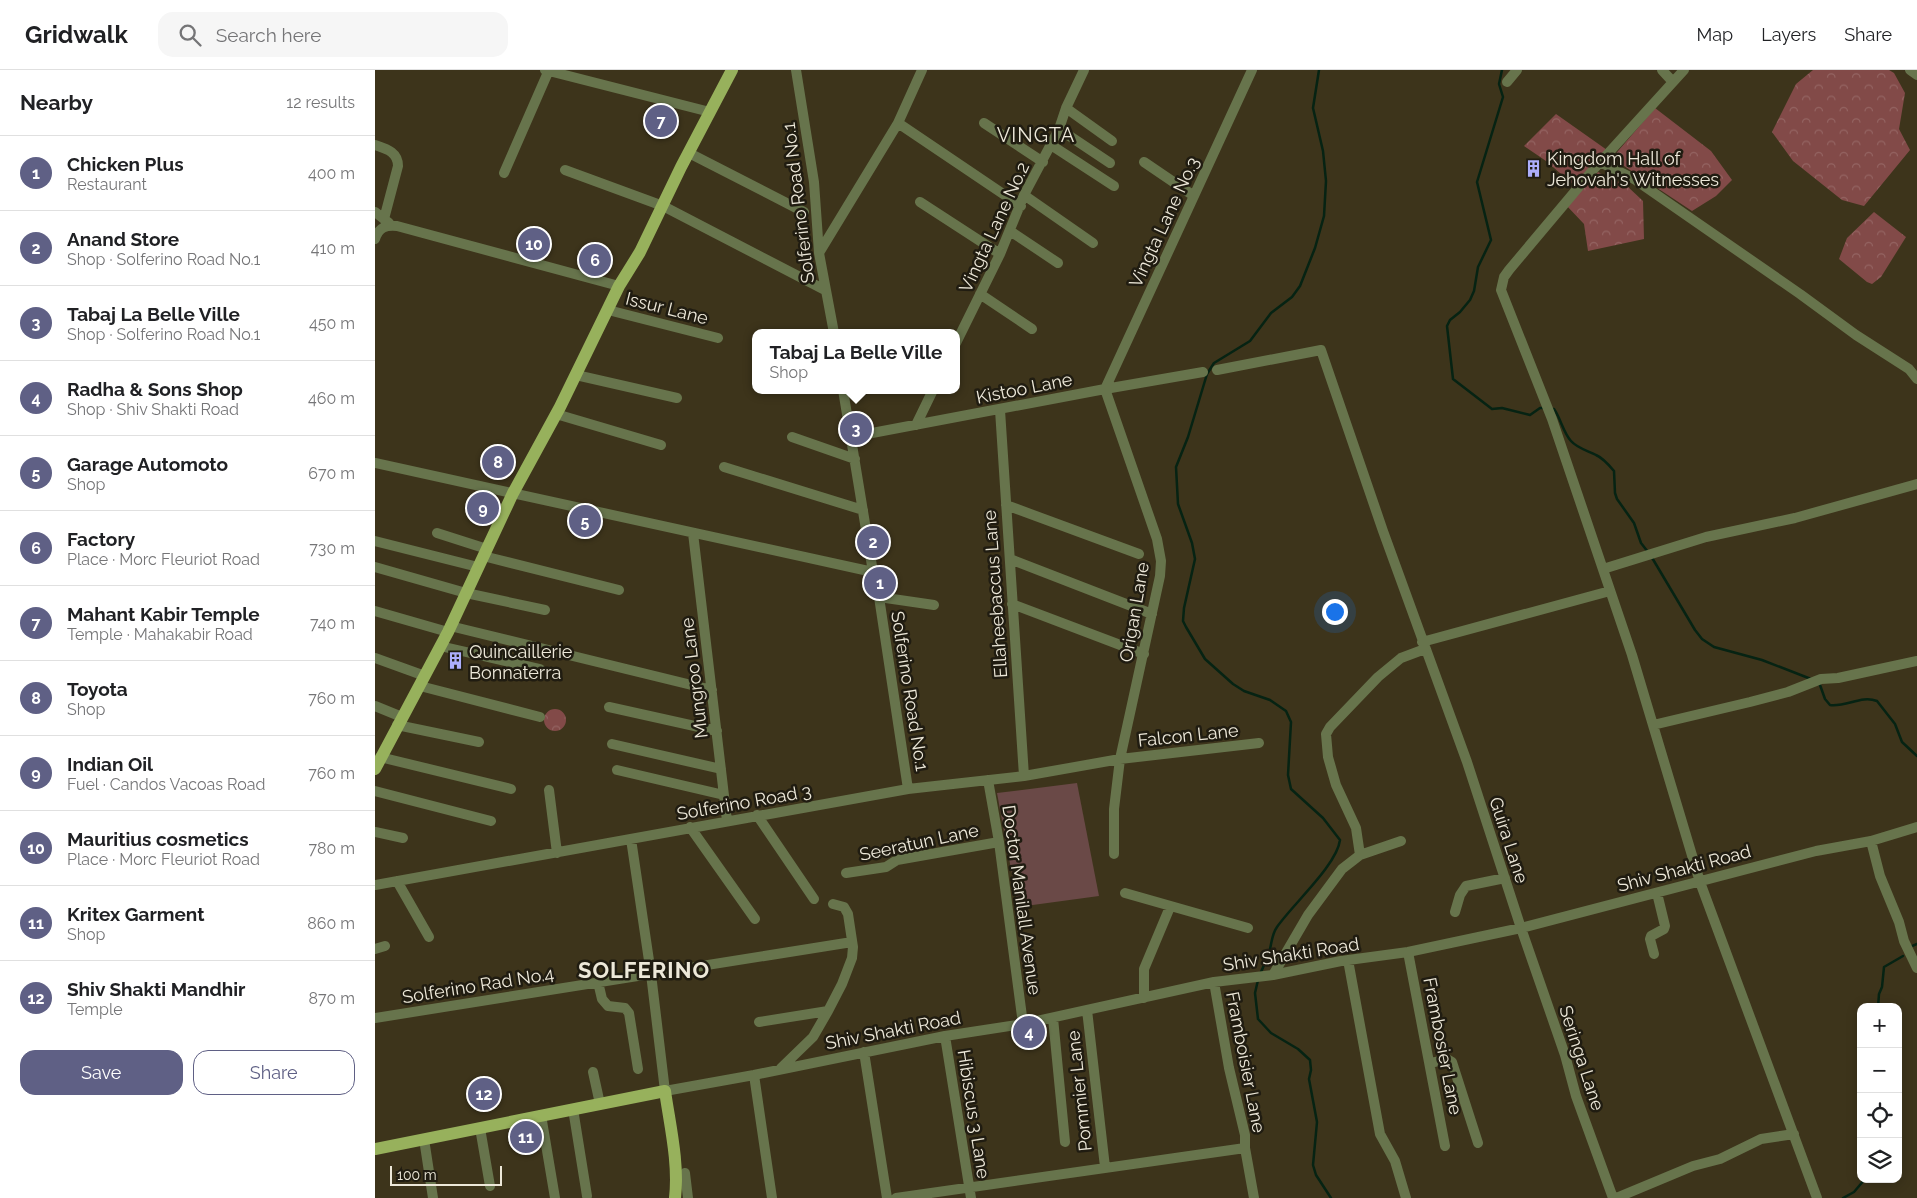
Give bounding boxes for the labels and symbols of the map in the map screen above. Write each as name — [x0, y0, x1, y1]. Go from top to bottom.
pin: 7 — [645, 102, 677, 140]
street label: Solferino Road No.1 — [778, 121, 818, 285]
district label: VINGTA — [997, 123, 1075, 147]
place label: Kingdom Hall of Jehovah's Witnesses — [1547, 148, 1719, 190]
street label: Vingta Lane No.3 — [1125, 154, 1203, 290]
building icon: Kingdom Hall of Jehovah's Witnesses — [1523, 158, 1543, 178]
street label: Vingta Lane No.2 — [955, 159, 1033, 295]
pin: 10 — [518, 225, 550, 263]
pin: 6 — [579, 241, 611, 279]
street label: Issur Lane — [624, 288, 711, 328]
street label: Kistoo Lane — [974, 368, 1074, 408]
pin: 3 — [840, 410, 872, 448]
pin: 8 — [482, 443, 514, 481]
pin: 9 — [467, 489, 499, 527]
pin: 5 — [569, 502, 601, 540]
street label: Ellaheebaccus Lane — [979, 509, 1011, 679]
pin: 2 — [857, 523, 889, 561]
street label: Origan Lane — [1115, 560, 1153, 664]
pin: 1 — [864, 564, 896, 602]
your location — [1322, 599, 1348, 625]
street label: Solferino Road No.1 — [887, 609, 933, 773]
street label: Mungroo Lane — [676, 616, 712, 740]
place label: Quincaillerie Bonnaterra — [469, 641, 573, 683]
building icon: Quincaillerie Bonnaterra — [445, 651, 465, 671]
street label: Falcon Lane — [1137, 719, 1240, 751]
street label: Solferino Road 3 — [675, 780, 813, 824]
street label: Guira Lane — [1485, 794, 1533, 886]
street label: Doctor Manilall Avenue — [998, 804, 1046, 997]
street label: Seeratun Lane — [858, 819, 981, 865]
street label: Shiv Shakti Road — [1615, 840, 1753, 896]
street label: Shiv Shakti Road — [1221, 933, 1361, 975]
district label: SOLFERINO — [578, 957, 710, 983]
street label: Solferino Rad No.4 — [401, 963, 556, 1007]
street label: Frambosier Lane — [1419, 976, 1467, 1117]
street label: Framboisier Lane — [1222, 990, 1270, 1135]
street label: Seringa Lane — [1555, 1003, 1609, 1114]
street label: Shiv Shakti Road — [823, 1007, 963, 1053]
pin: 4 — [1013, 1013, 1045, 1051]
street label: Pommier Lane — [1062, 1029, 1096, 1152]
street label: Hibiscus 3 Lane — [953, 1048, 995, 1180]
pin: 12 — [468, 1075, 500, 1113]
pin: 11 — [510, 1118, 542, 1156]
scale bar — [390, 1163, 503, 1186]

